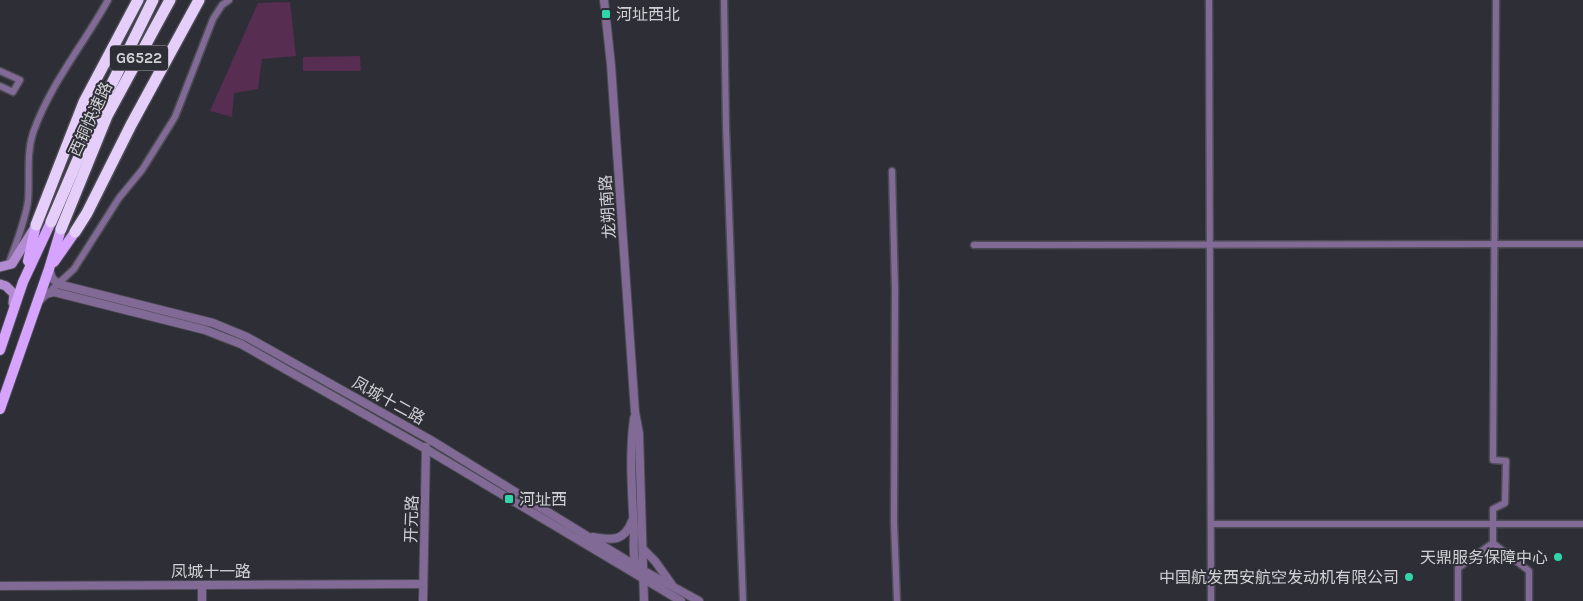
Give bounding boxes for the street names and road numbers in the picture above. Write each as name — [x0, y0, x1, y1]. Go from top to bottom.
road number: G6522 — [110, 46, 168, 70]
street label: 西铜快速路 — [65, 79, 116, 159]
street label: 龙朔南路 — [596, 174, 619, 240]
street label: 凤城十二路 — [349, 373, 428, 428]
street label: 开元路 — [401, 495, 422, 543]
street label: 凤城十一路 — [171, 562, 251, 581]

